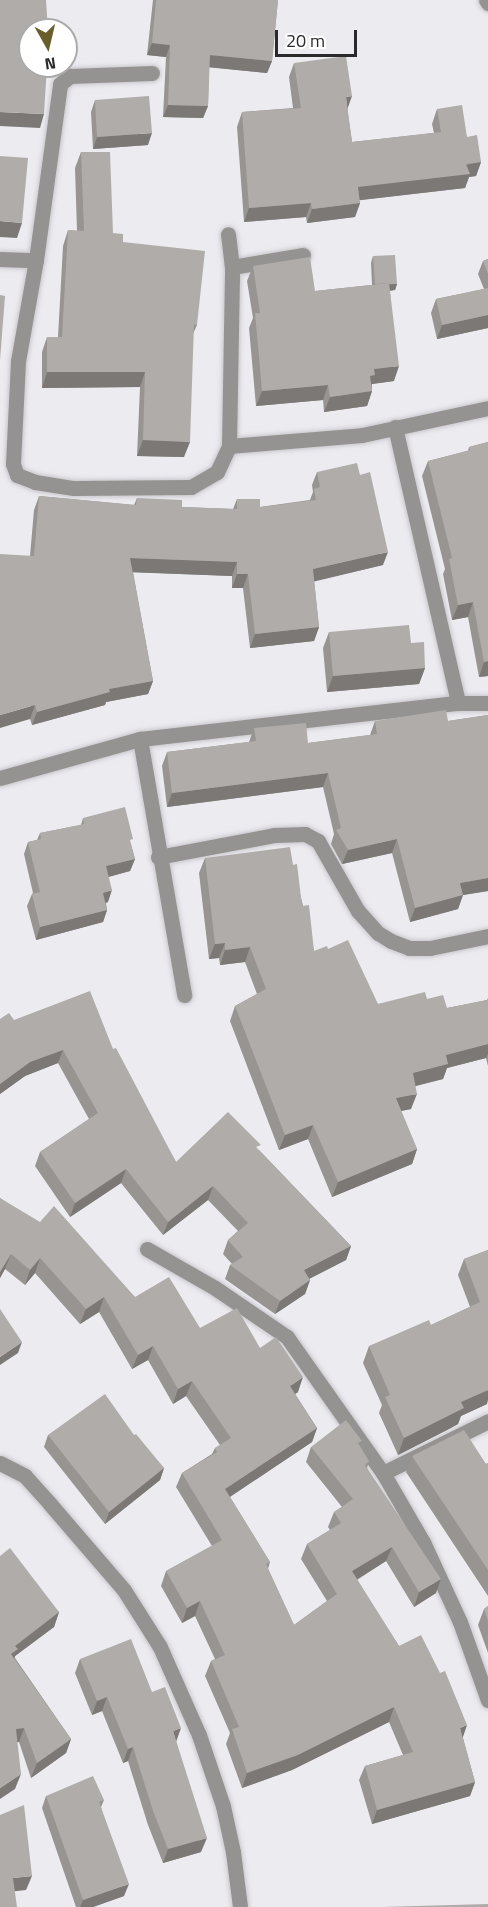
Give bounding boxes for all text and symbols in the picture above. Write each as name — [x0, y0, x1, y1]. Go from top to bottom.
north arrow — [18, 18, 78, 78]
scale bar — [278, 18, 360, 56]
text: 20 m — [286, 27, 325, 54]
text: N — [43, 51, 57, 76]

